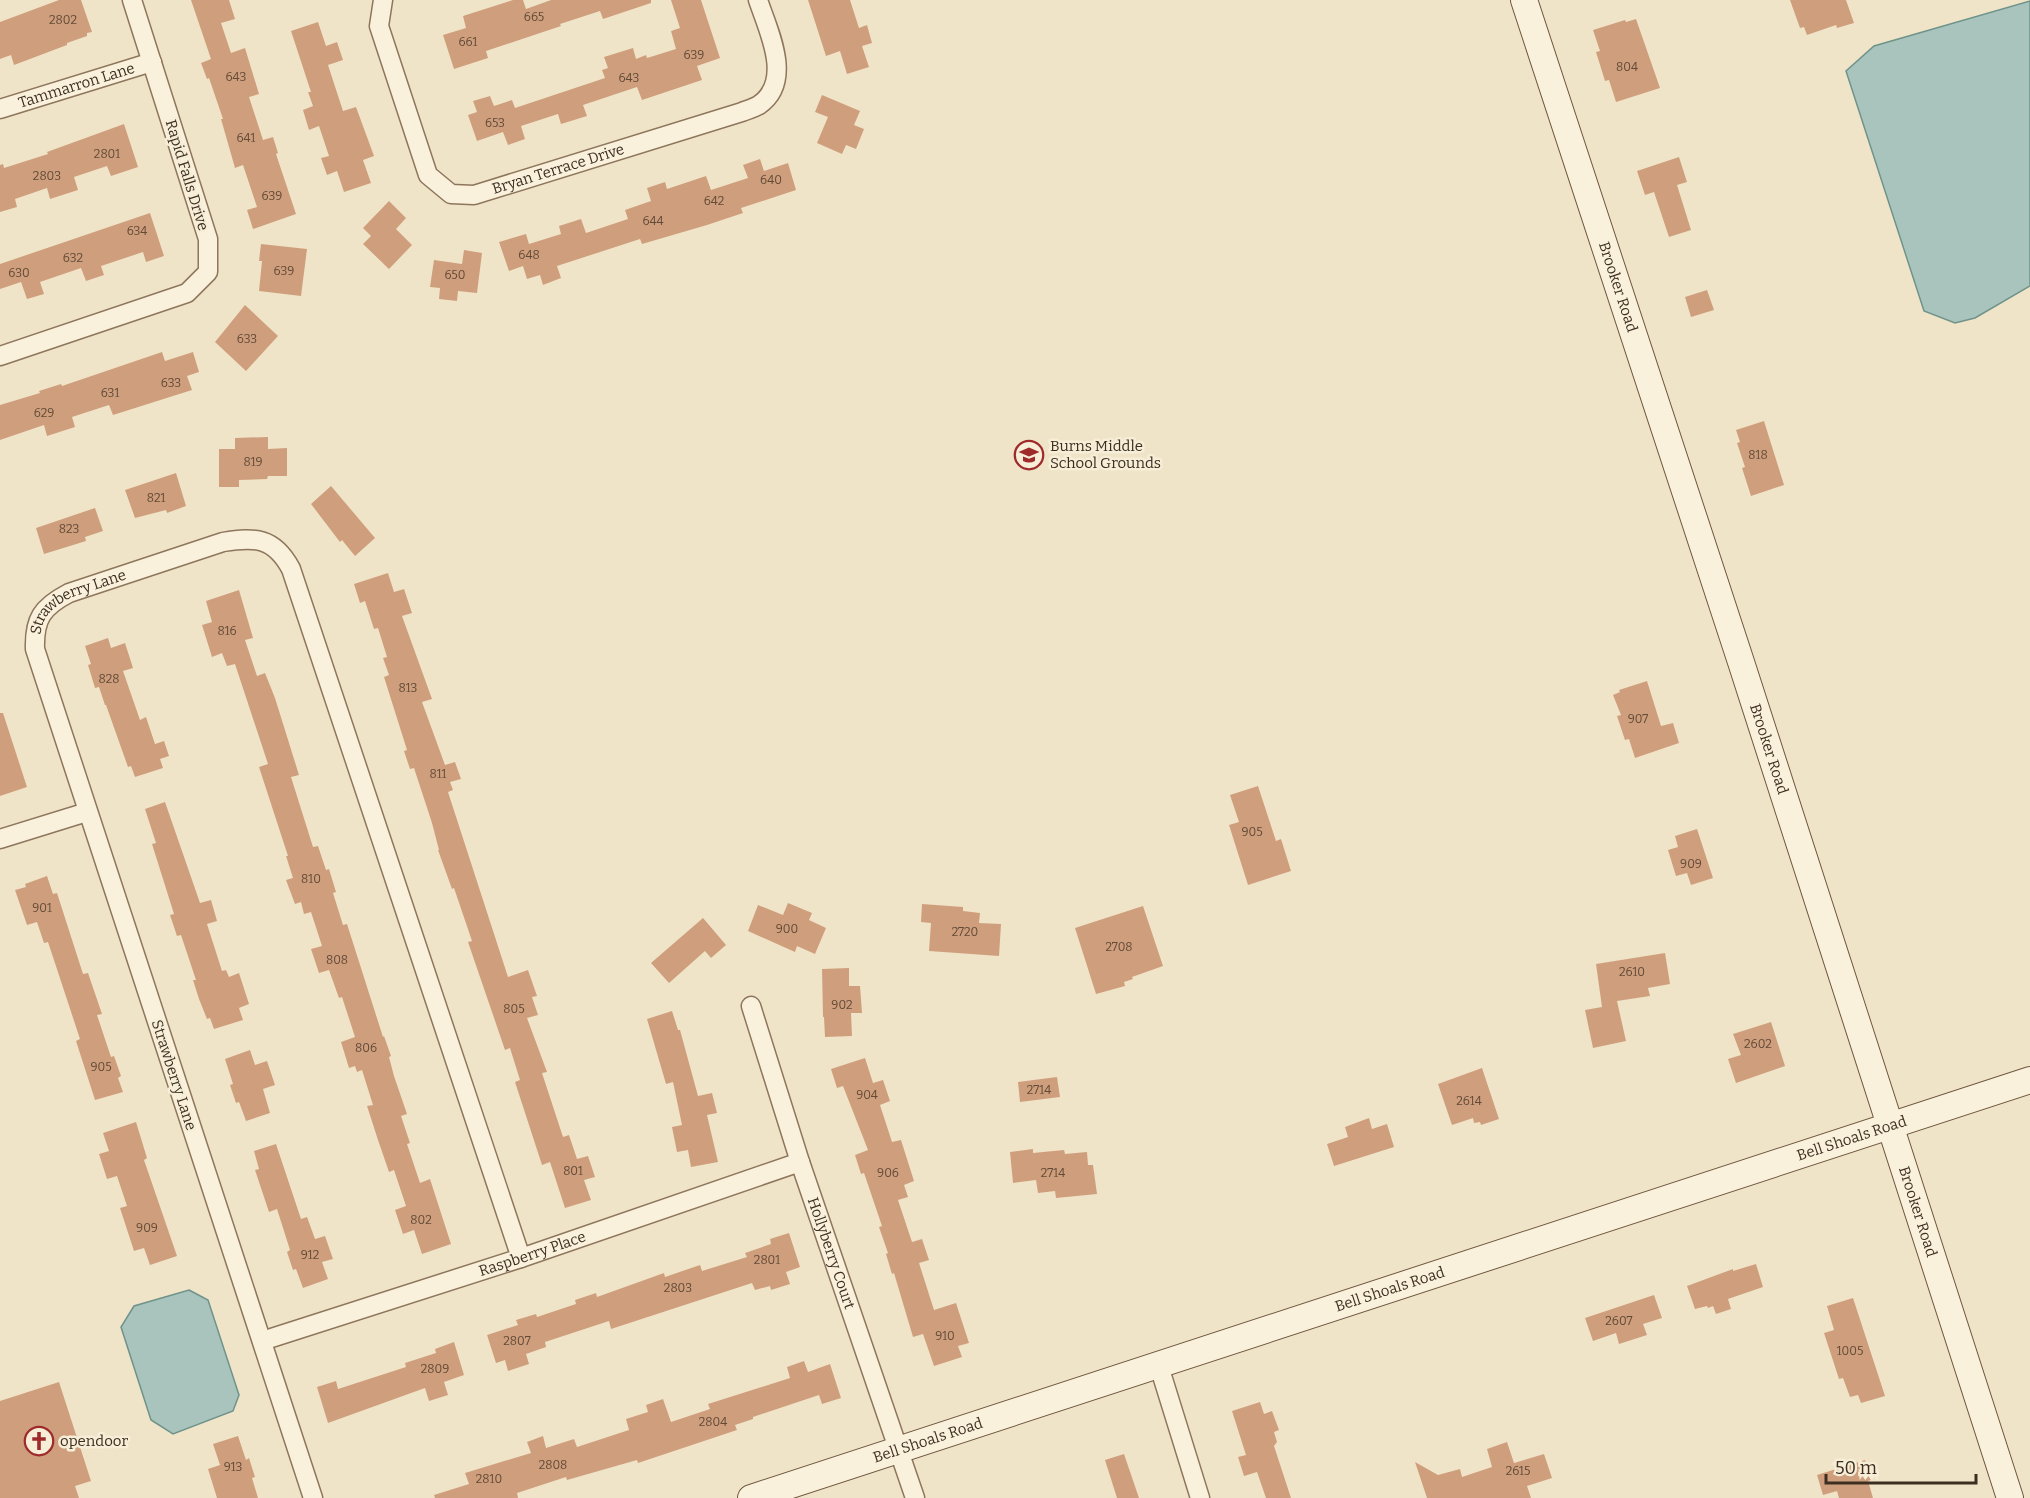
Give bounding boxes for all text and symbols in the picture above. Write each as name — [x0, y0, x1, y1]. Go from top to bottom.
house number: 665 — [524, 10, 544, 24]
house number: 2802 — [49, 13, 77, 27]
house number: 661 — [459, 35, 478, 49]
house number: 639 — [684, 48, 704, 62]
street label: Tammarron Lane — [16, 59, 137, 112]
house number: 804 — [1616, 60, 1638, 74]
house number: 643 — [226, 70, 247, 84]
house number: 643 — [619, 71, 640, 85]
house number: 653 — [485, 116, 505, 130]
street label: Rapid Falls Drive — [162, 117, 212, 233]
house number: 641 — [237, 131, 256, 145]
street label: Bryan Terrace Drive — [490, 140, 626, 198]
house number: 2801 — [94, 147, 120, 161]
house number: 2803 — [33, 169, 61, 183]
house number: 640 — [760, 173, 782, 187]
house number: 639 — [262, 189, 282, 203]
house number: 642 — [704, 194, 724, 208]
house number: 644 — [642, 214, 664, 228]
house number: 634 — [127, 224, 147, 238]
street label: Brooker Road — [1595, 239, 1641, 335]
house number: 648 — [518, 248, 540, 262]
house number: 632 — [63, 251, 83, 265]
house number: 639 — [274, 264, 294, 278]
house number: 630 — [8, 266, 30, 280]
house number: 650 — [445, 268, 465, 282]
house number: 633 — [237, 332, 257, 346]
house number: 633 — [161, 376, 181, 390]
house number: 631 — [101, 386, 119, 400]
house number: 629 — [34, 406, 54, 420]
place label: Burns Middle School Grounds — [1050, 437, 1161, 472]
school or university icon: Burns Middle School Grounds — [1013, 439, 1045, 471]
house number: 818 — [1748, 448, 1768, 462]
house number: 819 — [243, 455, 263, 469]
house number: 821 — [147, 491, 165, 505]
house number: 823 — [59, 522, 79, 536]
street label: Strawberry Lane — [26, 566, 128, 636]
house number: 816 — [217, 624, 237, 638]
house number: 828 — [99, 672, 119, 686]
house number: 813 — [399, 681, 418, 695]
street label: Brooker Road — [1746, 701, 1792, 797]
house number: 907 — [1628, 712, 1648, 726]
house number: 811 — [430, 767, 447, 781]
house number: 905 — [1241, 825, 1263, 839]
house number: 909 — [1680, 857, 1702, 871]
house number: 810 — [301, 872, 321, 886]
house number: 901 — [32, 901, 52, 915]
house number: 900 — [776, 922, 798, 936]
house number: 2720 — [952, 925, 978, 939]
house number: 2708 — [1105, 940, 1133, 954]
house number: 808 — [326, 953, 348, 967]
house number: 2610 — [1619, 965, 1645, 979]
house number: 902 — [831, 998, 853, 1012]
house number: 805 — [503, 1002, 525, 1016]
street label: Strawberry Lane — [148, 1017, 200, 1133]
house number: 2602 — [1744, 1037, 1772, 1051]
house number: 806 — [355, 1041, 377, 1055]
house number: 905 — [90, 1060, 112, 1074]
house number: 2714 — [1027, 1083, 1051, 1097]
house number: 904 — [856, 1088, 878, 1102]
house number: 2614 — [1456, 1094, 1482, 1108]
street label: Bell Shoals Road — [1795, 1112, 1909, 1165]
house number: 801 — [563, 1164, 583, 1178]
street label: Brooker Road — [1895, 1164, 1941, 1259]
house number: 906 — [877, 1166, 899, 1180]
house number: 2714 — [1041, 1166, 1065, 1180]
street label: Hollyberry Court — [804, 1195, 859, 1312]
house number: 802 — [410, 1213, 432, 1227]
house number: 909 — [136, 1221, 158, 1235]
street label: Raspberry Place — [476, 1227, 588, 1280]
house number: 912 — [301, 1248, 319, 1262]
house number: 2801 — [754, 1253, 780, 1267]
street label: Bell Shoals Road — [1333, 1263, 1447, 1316]
house number: 2803 — [664, 1281, 692, 1295]
house number: 2607 — [1605, 1314, 1633, 1328]
house number: 910 — [935, 1329, 955, 1343]
house number: 2807 — [503, 1334, 531, 1348]
house number: 1005 — [1837, 1344, 1863, 1358]
house number: 2809 — [421, 1362, 449, 1376]
street label: Bell Shoals Road — [871, 1414, 985, 1467]
house number: 2804 — [699, 1415, 727, 1429]
church icon: opendoor — [23, 1425, 55, 1457]
place label: opendoor — [60, 1432, 128, 1450]
scale bar — [1826, 1447, 1976, 1485]
text: 50 m — [1835, 1457, 1877, 1479]
house number: 2808 — [539, 1458, 567, 1472]
house number: 913 — [224, 1460, 243, 1474]
house number: 2615 — [1506, 1464, 1530, 1478]
house number: 2810 — [476, 1472, 502, 1486]

